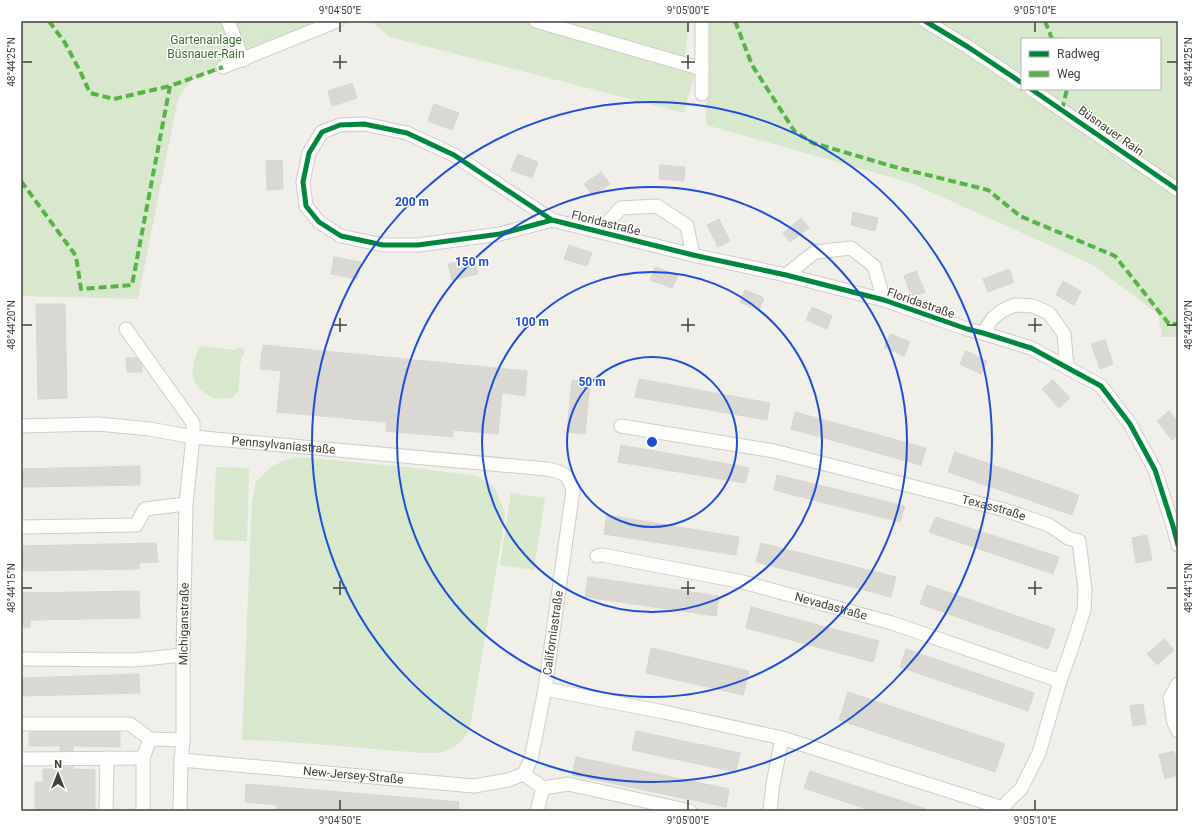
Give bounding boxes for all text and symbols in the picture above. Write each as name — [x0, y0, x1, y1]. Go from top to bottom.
text: 9°04'50"E — [319, 5, 362, 16]
text: 9°05'00"E — [667, 5, 710, 16]
text: 9°05'10"E — [1014, 5, 1057, 16]
park label: Gartenanlage Büsnauer-Rain — [167, 33, 245, 61]
text: 48°44'25"N — [6, 37, 17, 87]
text: 48°44'25"N — [1183, 37, 1194, 87]
legend — [1021, 38, 1161, 90]
text: Radweg — [1057, 47, 1100, 61]
text: Weg — [1057, 67, 1081, 81]
street label: Büsnauer Rain — [1075, 103, 1147, 159]
text: 200 m — [395, 195, 429, 209]
street label: Floridastraße — [570, 208, 642, 238]
text: 150 m — [455, 255, 489, 269]
street label: Floridastraße — [885, 285, 957, 321]
text: 48°44'20"N — [6, 300, 17, 350]
text: 48°44'20"N — [1183, 300, 1194, 350]
text: 100 m — [515, 315, 549, 329]
text: 50 m — [578, 375, 606, 389]
street label: Pennsylvaniastraße — [231, 434, 336, 457]
centre of rings — [645, 435, 659, 449]
street label: Texasstraße — [960, 492, 1028, 524]
text: 48°44'15"N — [6, 563, 17, 613]
text: 48°44'15"N — [1183, 563, 1194, 613]
street label: Michiganstraße — [176, 582, 192, 666]
street label: Californiastraße — [540, 590, 566, 676]
street label: Nevadastraße — [793, 590, 869, 623]
north arrow — [38, 754, 78, 794]
text: N — [54, 758, 62, 771]
street label: New-Jersey-Straße — [302, 764, 404, 787]
text: 9°04'50"E — [319, 815, 362, 826]
text: 9°05'00"E — [667, 815, 710, 826]
text: 9°05'10"E — [1014, 815, 1057, 826]

